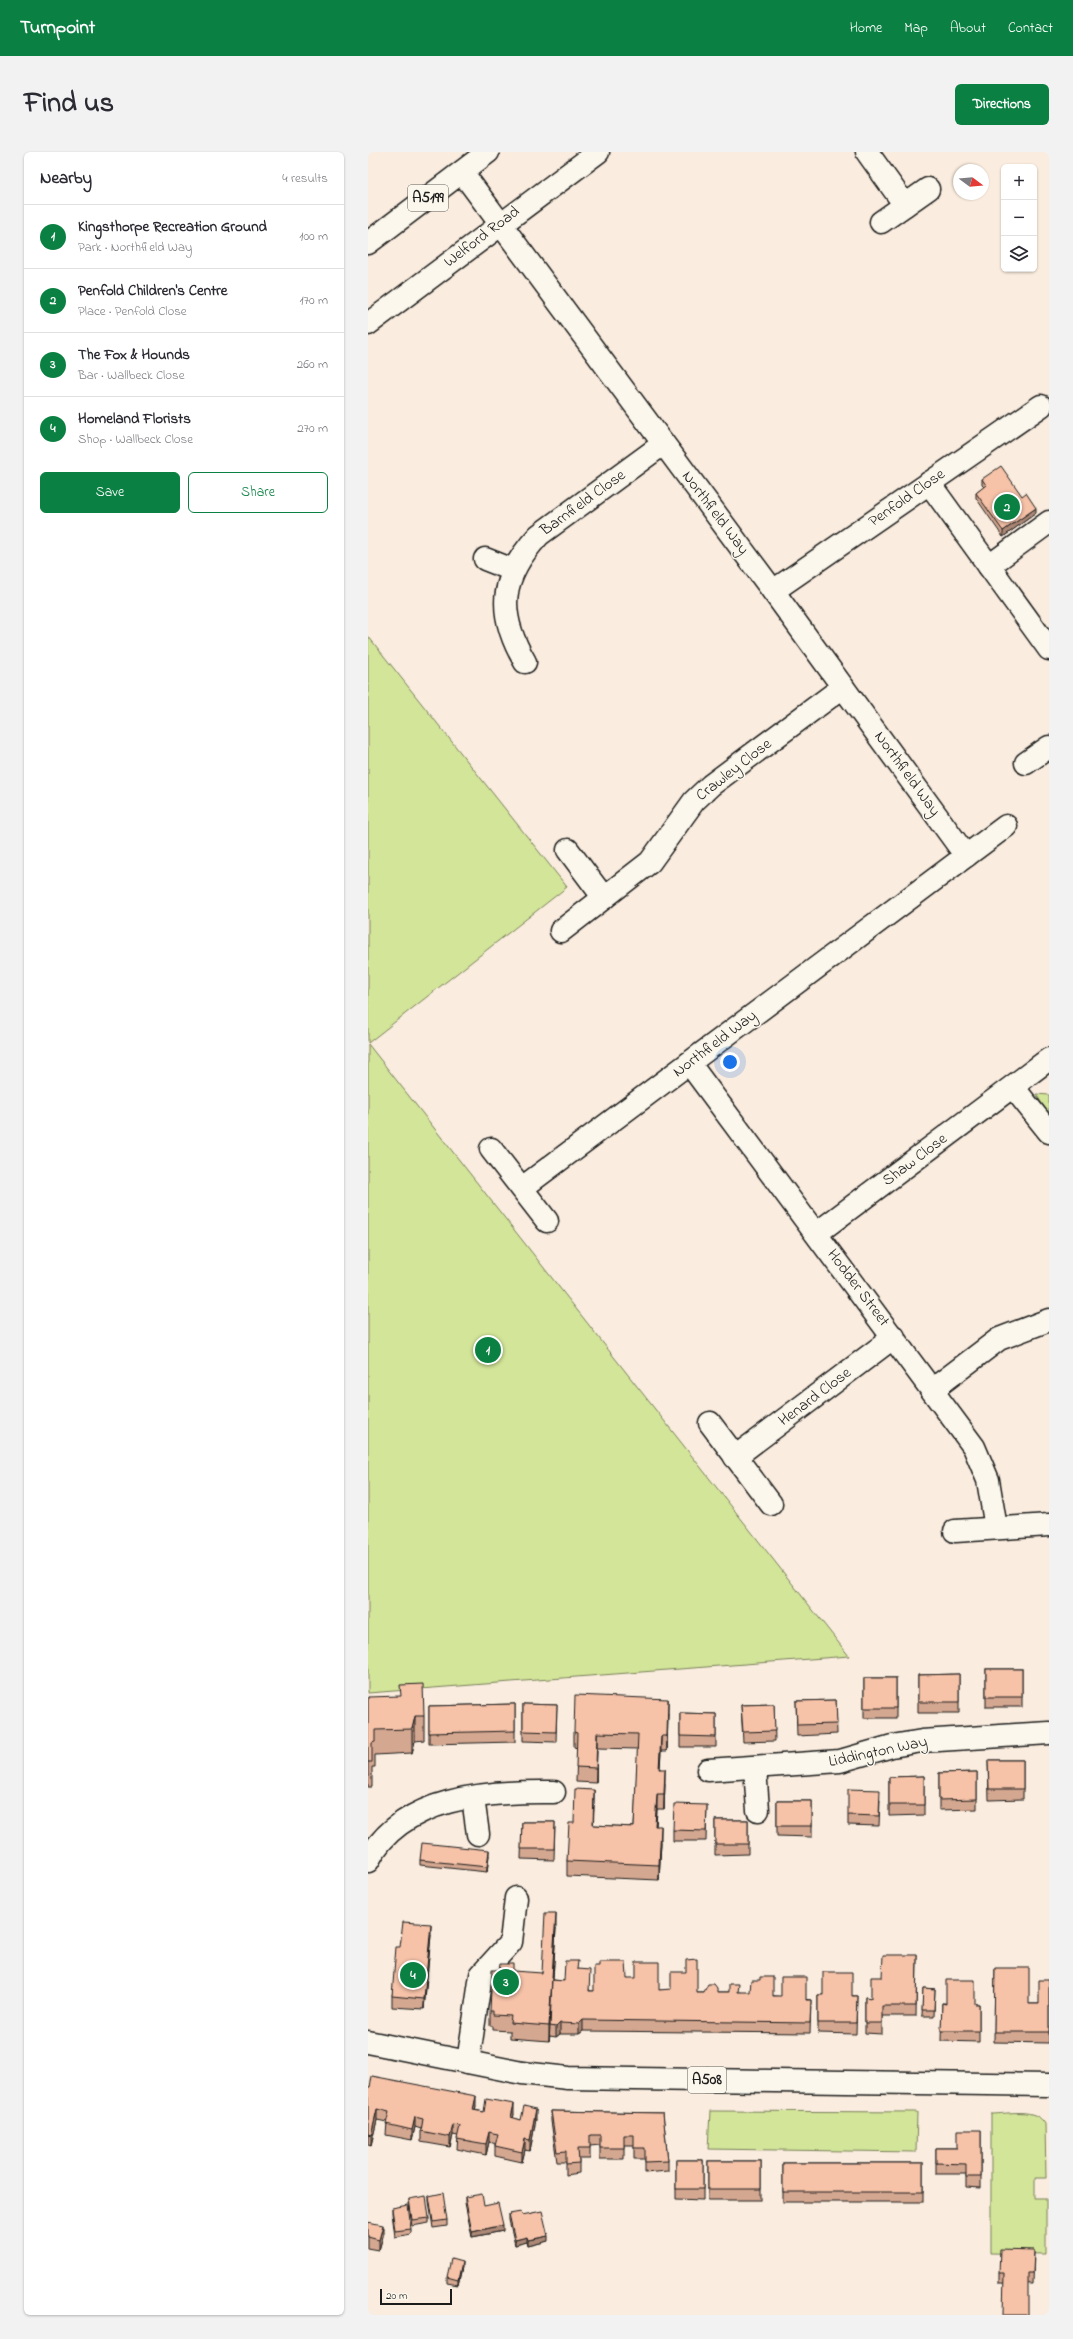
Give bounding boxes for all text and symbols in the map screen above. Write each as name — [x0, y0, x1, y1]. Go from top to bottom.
text: Turnpoint — [20, 15, 95, 42]
text: Home — [850, 18, 882, 39]
text: Map — [904, 18, 928, 39]
text: About — [950, 18, 986, 39]
text: Contact — [1008, 18, 1053, 39]
text: Find us — [24, 84, 114, 125]
button: Directions — [955, 84, 1049, 125]
north arrow — [953, 164, 989, 200]
map controls — [1001, 164, 1037, 272]
button: + — [1001, 164, 1037, 200]
text: Nearby — [40, 166, 92, 191]
text: 4 results — [282, 169, 328, 188]
road number: A5199 — [408, 185, 448, 211]
street label: Welford Road — [439, 200, 525, 274]
button: − — [1001, 200, 1037, 236]
text: Kingsthorpe Recreation Ground — [78, 216, 267, 238]
text: 1 — [51, 227, 55, 246]
text: 100 m — [299, 227, 328, 246]
button: layers — [1001, 236, 1037, 272]
text: Park · Northfield Way — [78, 238, 192, 257]
text: Penfold Children's Centre — [78, 280, 228, 302]
text: 2 — [50, 291, 56, 310]
text: 170 m — [300, 291, 328, 310]
text: Place · Penfold Close — [78, 302, 187, 321]
text: The Fox & Hounds — [78, 344, 190, 366]
text: 3 — [50, 355, 56, 374]
text: 260 m — [297, 355, 328, 374]
text: Bar · Wallbeck Close — [78, 366, 184, 385]
text: Homeland Florists — [78, 408, 191, 430]
text: 4 — [50, 419, 56, 438]
text: 270 m — [297, 419, 328, 438]
text: Shop · Wallbeck Close — [78, 430, 193, 449]
street label: Penfold Close — [864, 462, 951, 533]
street label: Barnfield Close — [534, 463, 631, 543]
street label: Northfield Way — [675, 466, 755, 560]
button: Save — [40, 472, 180, 513]
button: Share — [188, 472, 328, 513]
pin: 2 — [994, 492, 1020, 522]
street label: Northfield Way — [868, 726, 946, 822]
street label: Crawley Close — [691, 732, 778, 807]
street label: Northfield Way — [668, 1004, 762, 1084]
your location — [720, 1052, 740, 1072]
street label: Shaw Close — [877, 1127, 953, 1192]
street label: Hodder Street — [821, 1244, 896, 1332]
pin: 1 — [475, 1335, 501, 1365]
street label: Henard Close — [773, 1361, 857, 1432]
street label: Liddington Way — [826, 1730, 930, 1774]
pin: 4 — [400, 1960, 426, 1990]
pin: 3 — [493, 1967, 519, 1997]
road number: A508 — [688, 2067, 726, 2093]
scale bar — [380, 2287, 452, 2306]
text: 20 m — [386, 2288, 408, 2304]

